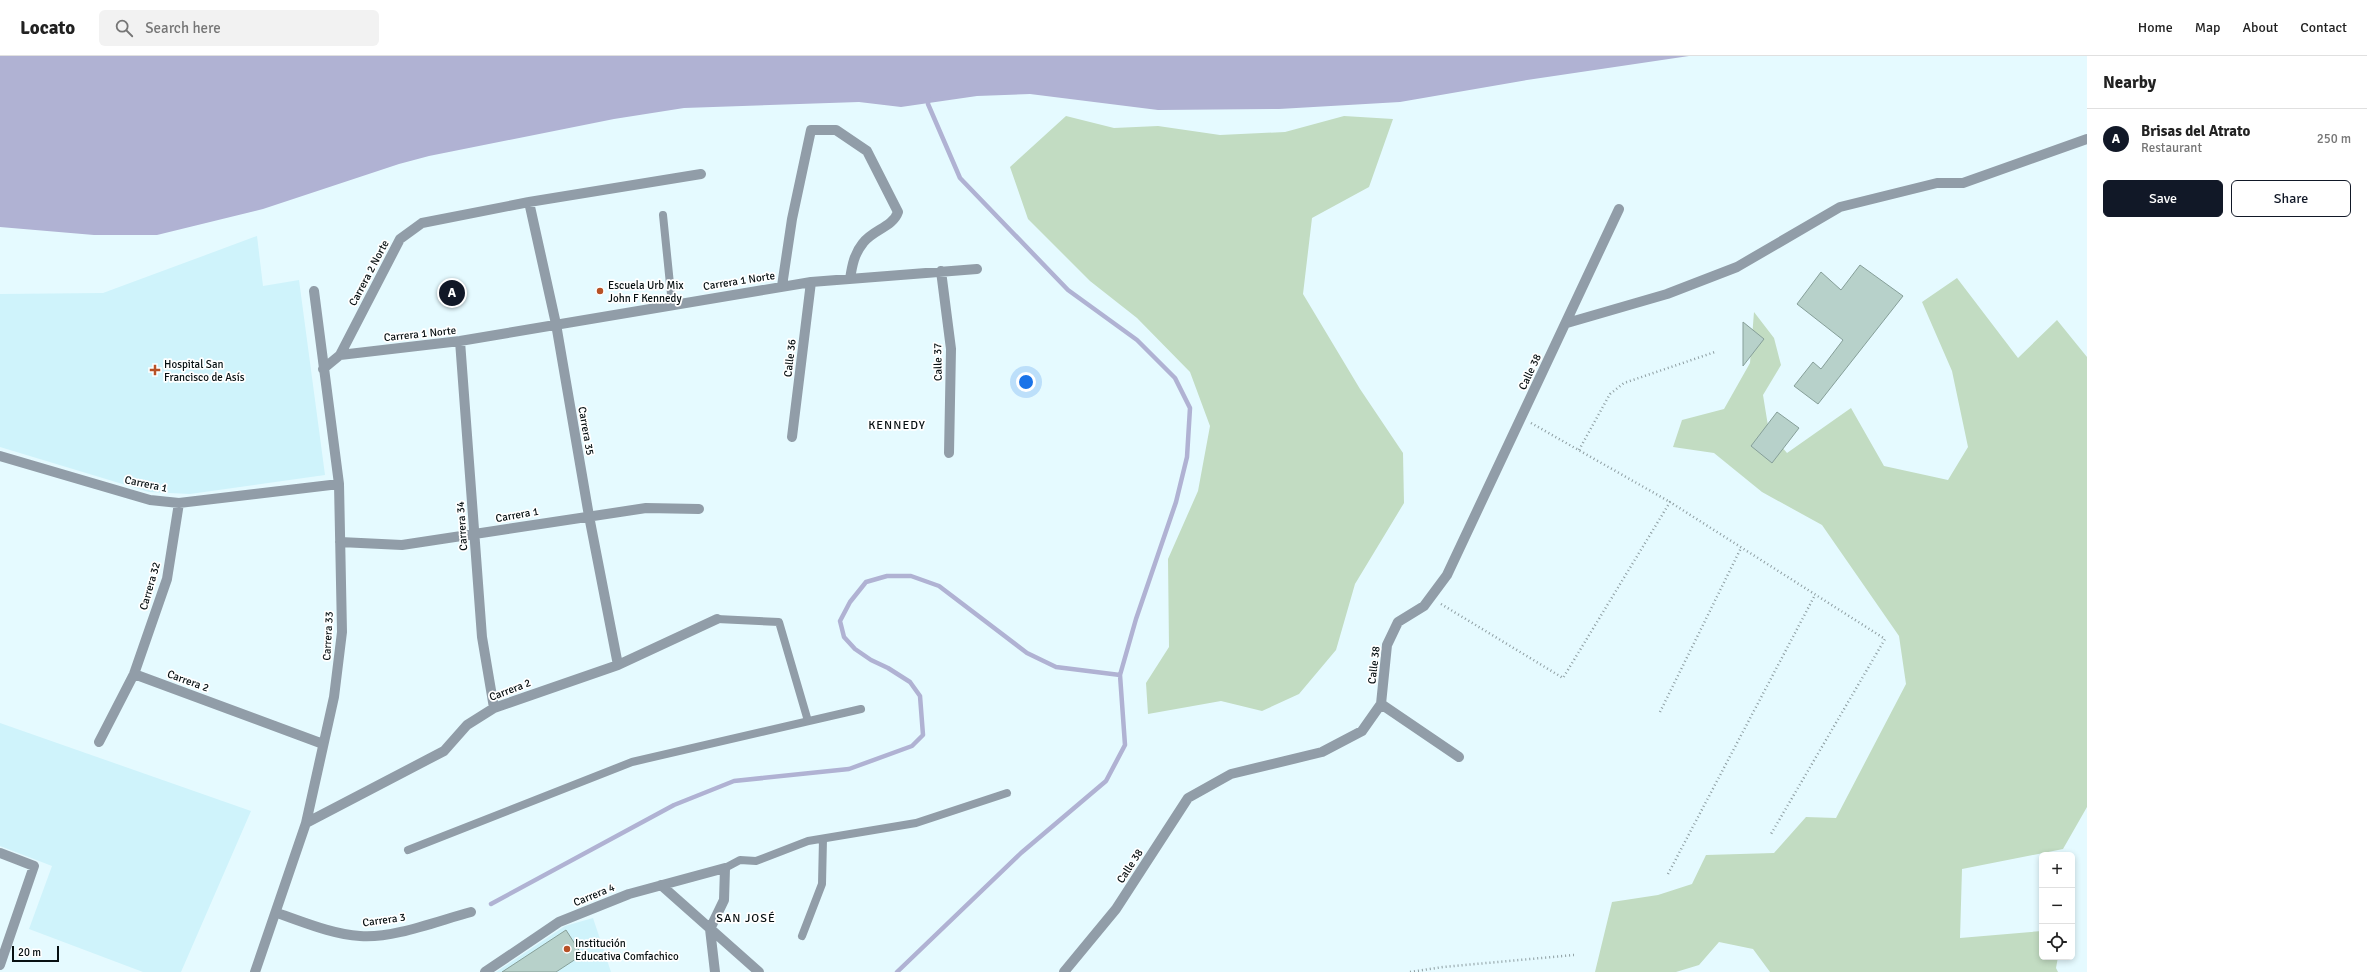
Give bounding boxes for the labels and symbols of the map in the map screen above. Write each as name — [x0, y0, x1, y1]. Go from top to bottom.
street label: Carrera 2 Norte — [346, 238, 392, 308]
street label: Carrera 1 Norte — [702, 269, 776, 293]
pin: A — [439, 278, 465, 308]
place label: Escuela Urb Mix John F Kennedy — [608, 279, 683, 305]
marker: Escuela Urb Mix John F Kennedy — [595, 286, 605, 296]
street label: Carrera 1 Norte — [383, 324, 457, 344]
street label: Calle 36 — [781, 338, 799, 378]
street label: Calle 37 — [931, 343, 945, 381]
street label: Calle 38 — [1516, 352, 1544, 392]
place label: Hospital San Francisco de Asís — [164, 358, 245, 384]
marker: Hospital San Francisco de Asís — [149, 364, 161, 376]
your location — [1016, 372, 1036, 392]
street label: Carrera 35 — [575, 406, 597, 456]
district label: KENNEDY — [868, 418, 926, 433]
street label: Carrera 1 — [123, 473, 169, 495]
street label: Carrera 34 — [454, 501, 470, 551]
street label: Carrera 1 — [494, 505, 540, 525]
street label: Carrera 32 — [137, 560, 163, 612]
street label: Carrera 33 — [320, 611, 336, 661]
street label: Calle 38 — [1365, 645, 1383, 685]
street label: Carrera 2 — [165, 667, 211, 695]
street label: Carrera 2 — [487, 676, 533, 704]
street label: Calle 38 — [1114, 846, 1146, 886]
street label: Carrera 4 — [571, 881, 617, 909]
street label: Carrera 3 — [362, 911, 406, 929]
district label: SAN JOSÉ — [716, 911, 776, 926]
place label: Institución Educativa Comfachico — [575, 937, 679, 963]
scale bar — [12, 944, 59, 963]
marker: Institución Educativa Comfachico — [562, 944, 572, 954]

